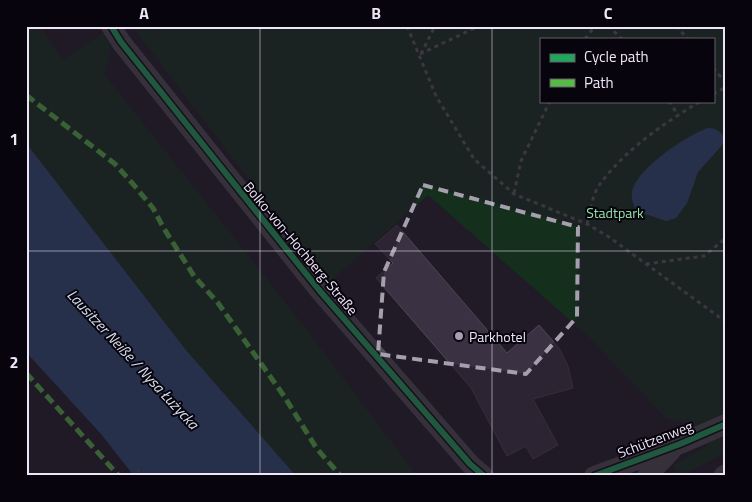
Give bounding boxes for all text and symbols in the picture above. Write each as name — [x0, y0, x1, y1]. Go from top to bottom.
text: A — [139, 1, 149, 25]
text: B — [371, 1, 381, 25]
text: C — [604, 1, 613, 25]
legend — [540, 38, 714, 102]
text: Cycle path — [584, 45, 649, 68]
text: Path — [584, 71, 614, 94]
text: 1 — [10, 127, 18, 151]
street label: Bolko-von-Hochberg-Straße — [239, 177, 363, 319]
park label: Stadtpark — [586, 202, 644, 223]
water label: Lausitzer Neiße / Nysa Łużycka — [62, 284, 205, 435]
place label: Parkhotel — [469, 326, 526, 347]
marker: Parkhotel — [453, 330, 465, 342]
text: 2 — [10, 350, 18, 374]
street label: Schützenweg — [614, 415, 696, 463]

